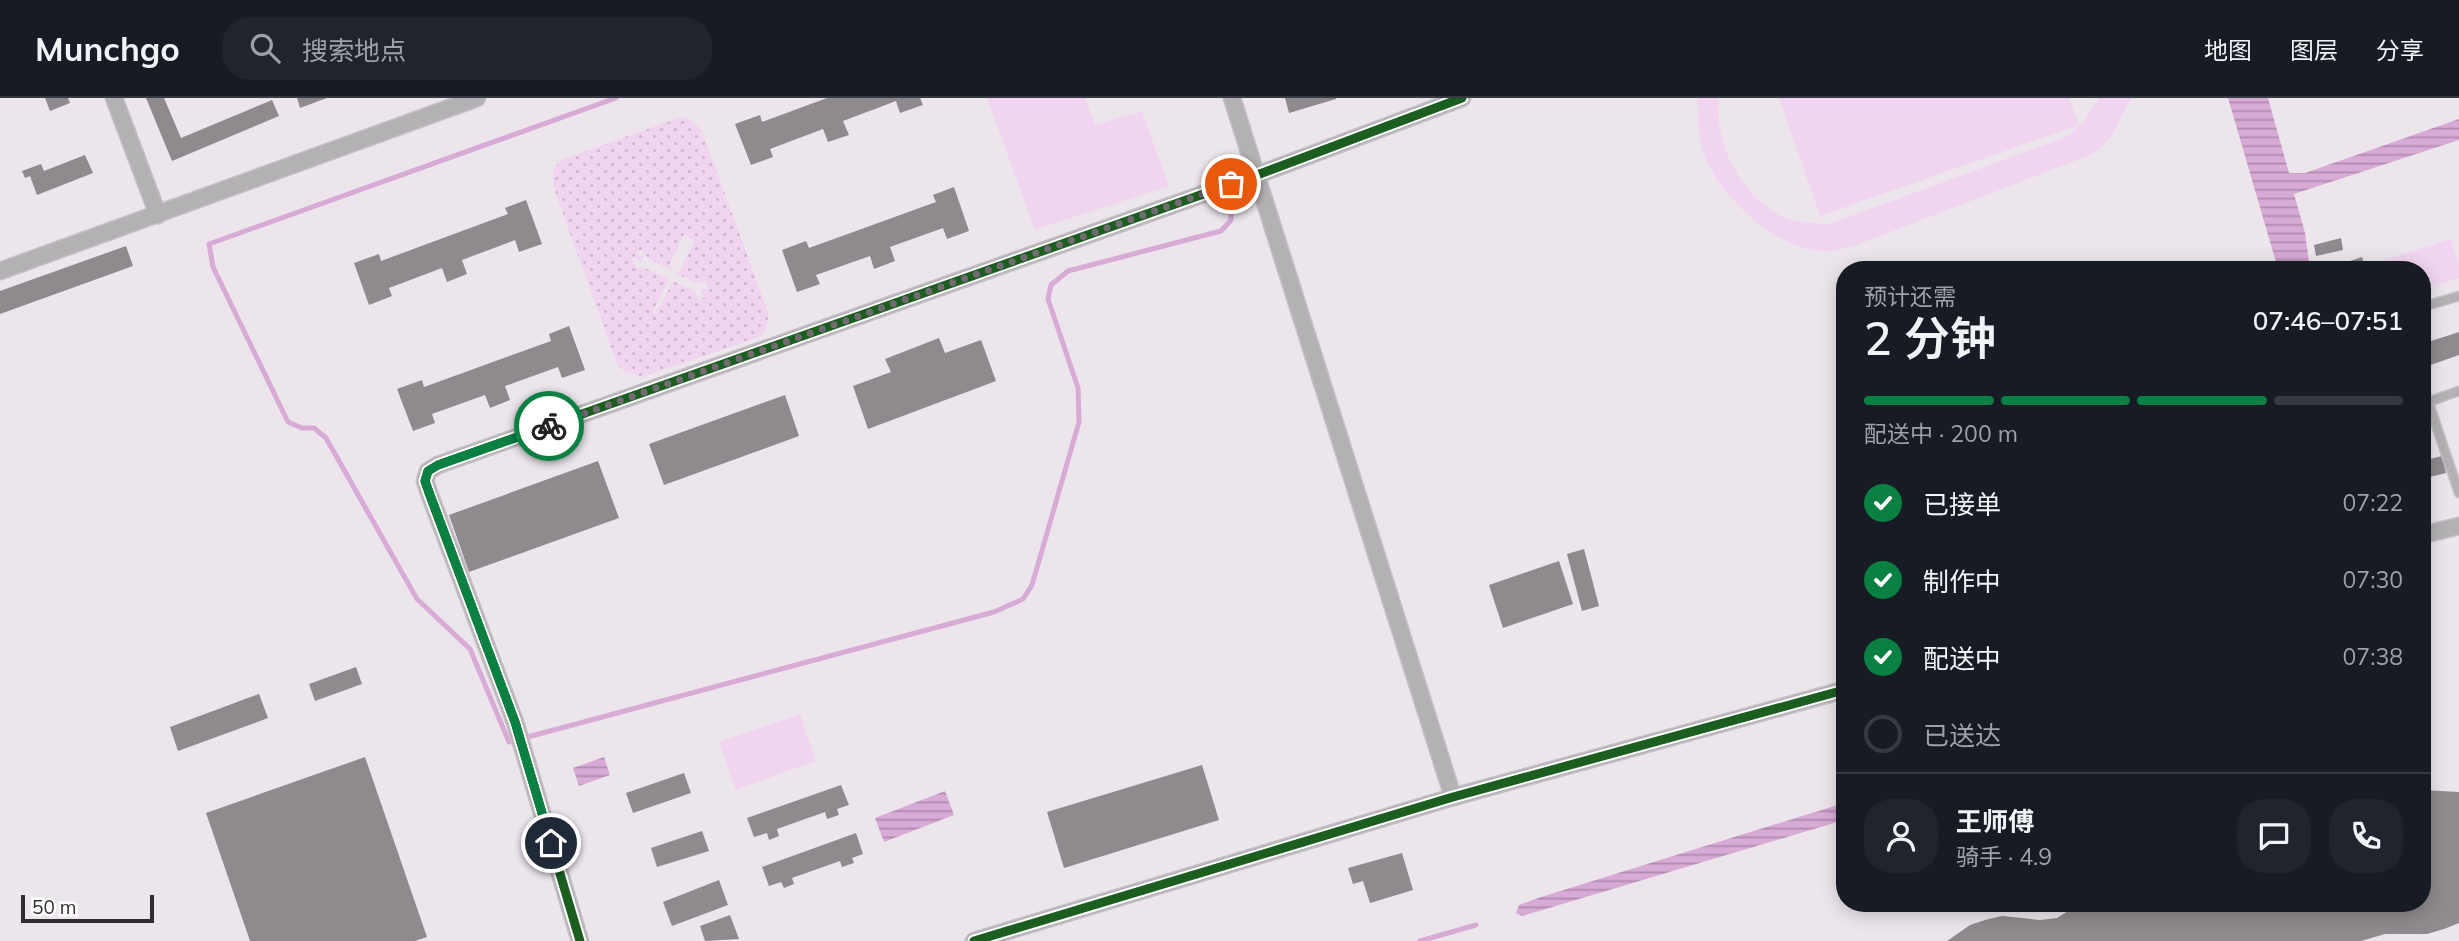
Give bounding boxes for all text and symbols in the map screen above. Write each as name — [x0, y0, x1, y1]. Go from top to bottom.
search box — [222, 17, 712, 80]
text: Munchgo — [35, 28, 180, 69]
icon: search — [246, 29, 284, 67]
text: 搜索地点 — [302, 34, 406, 67]
text: 地图 — [2204, 35, 2252, 65]
text: 图层 — [2290, 35, 2338, 65]
text: 分享 — [2376, 35, 2424, 65]
pin — [1201, 154, 1261, 214]
icon: bag — [1212, 165, 1250, 203]
text: 预计还需 — [1864, 282, 1956, 311]
text: 07:46–07:51 — [2253, 304, 2403, 337]
text: 2 分钟 — [1864, 309, 1996, 367]
courier — [514, 391, 584, 461]
icon: bike — [530, 407, 568, 445]
text: 配送中 · 200 m — [1864, 419, 2018, 448]
icon: check — [1864, 484, 1902, 522]
text: 已接单 — [1923, 488, 2001, 521]
text: 07:22 — [2343, 488, 2403, 517]
icon: check — [1864, 561, 1902, 599]
text: 制作中 — [1923, 565, 2001, 598]
text: 07:30 — [2343, 565, 2403, 594]
icon: check — [1864, 638, 1902, 676]
text: 配送中 — [1923, 642, 2001, 675]
text: 07:38 — [2343, 642, 2403, 671]
text: 已送达 — [1923, 719, 2001, 752]
button: person — [1864, 799, 1938, 873]
button: chat — [2237, 799, 2311, 873]
button: phone — [2329, 799, 2403, 873]
text: 王师傅 — [1956, 805, 2034, 838]
pin — [521, 813, 581, 873]
icon: home — [532, 824, 570, 862]
text: 骑手 · 4.9 — [1956, 842, 2052, 871]
scale bar — [21, 892, 154, 924]
text: 50 m — [32, 895, 76, 919]

